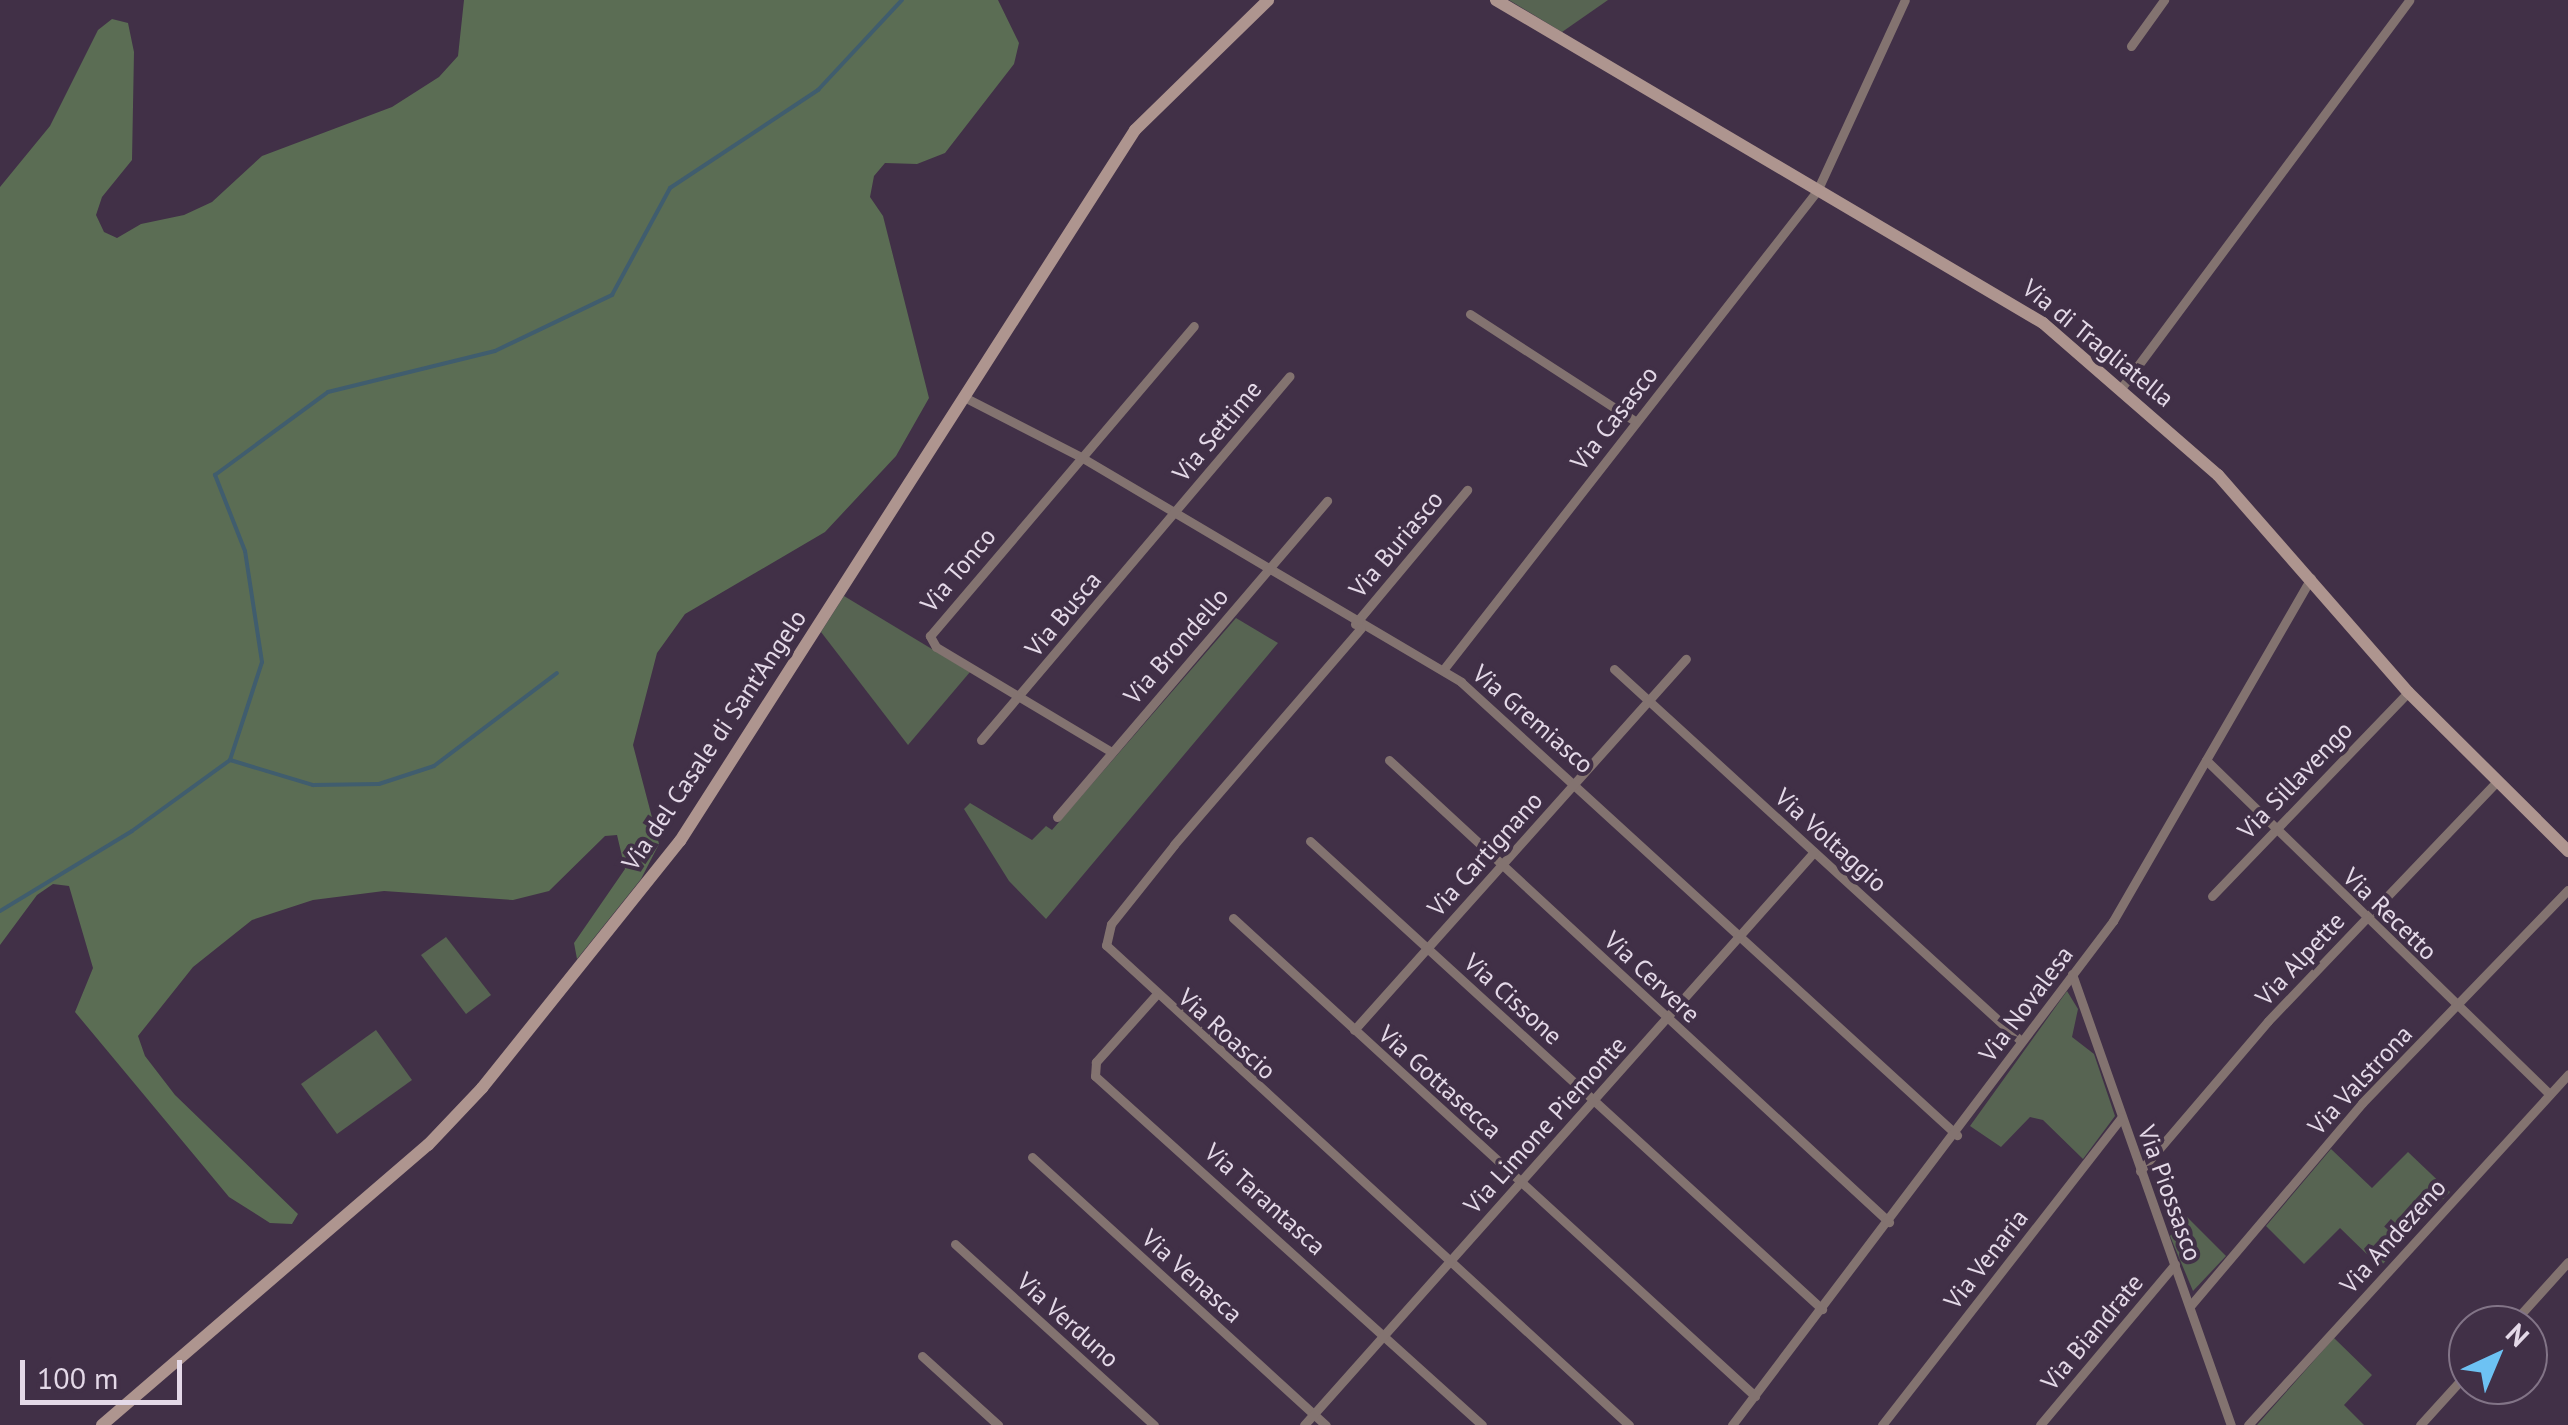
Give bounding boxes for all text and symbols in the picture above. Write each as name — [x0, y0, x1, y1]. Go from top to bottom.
street label: Via di Tragliatella — [2016, 273, 2180, 413]
street label: Via Casasco — [1564, 360, 1664, 476]
street label: Via Settime — [1166, 374, 1268, 488]
street label: Via Buriasco — [1343, 484, 1449, 604]
street label: Via Tonco — [914, 521, 1002, 619]
street label: Via Busca — [1019, 565, 1107, 663]
street label: Via Brondello — [1117, 582, 1235, 710]
street label: Via del Casale di Sant'Angelo — [615, 604, 813, 876]
street label: Via Gremiasco — [1466, 658, 1600, 780]
street label: Via Sillavengo — [2231, 715, 2359, 845]
street label: Via Voltaggio — [1768, 782, 1894, 898]
street label: Via Cartignano — [1421, 786, 1549, 922]
street label: Via Recetto — [2337, 862, 2443, 966]
street label: Via Alpette — [2249, 906, 2351, 1012]
street label: Via Cervere — [1598, 925, 1706, 1029]
street label: Via Novalesa — [1973, 940, 2079, 1068]
street label: Via Cissone — [1458, 947, 1568, 1051]
street label: Via Roascio — [1172, 982, 1282, 1086]
street label: Via Gottasecca — [1372, 1019, 1508, 1145]
street label: Via Valstrona — [2301, 1019, 2419, 1141]
street label: Via Limone Piemonte — [1458, 1030, 1632, 1220]
street label: Via Piossasco — [2132, 1121, 2208, 1265]
street label: Via Tarantasca — [1198, 1137, 1332, 1261]
street label: Via Andezeno — [2333, 1172, 2453, 1300]
street label: Via Venaria — [1938, 1203, 2034, 1315]
street label: Via Venasca — [1135, 1223, 1249, 1329]
street label: Via Verduno — [1010, 1266, 1126, 1374]
street label: Via Biandrate — [2035, 1268, 2149, 1396]
north arrow — [2448, 1305, 2548, 1405]
text: N — [2498, 1315, 2537, 1354]
scale bar — [25, 1340, 188, 1402]
text: 100 m — [37, 1358, 118, 1397]

